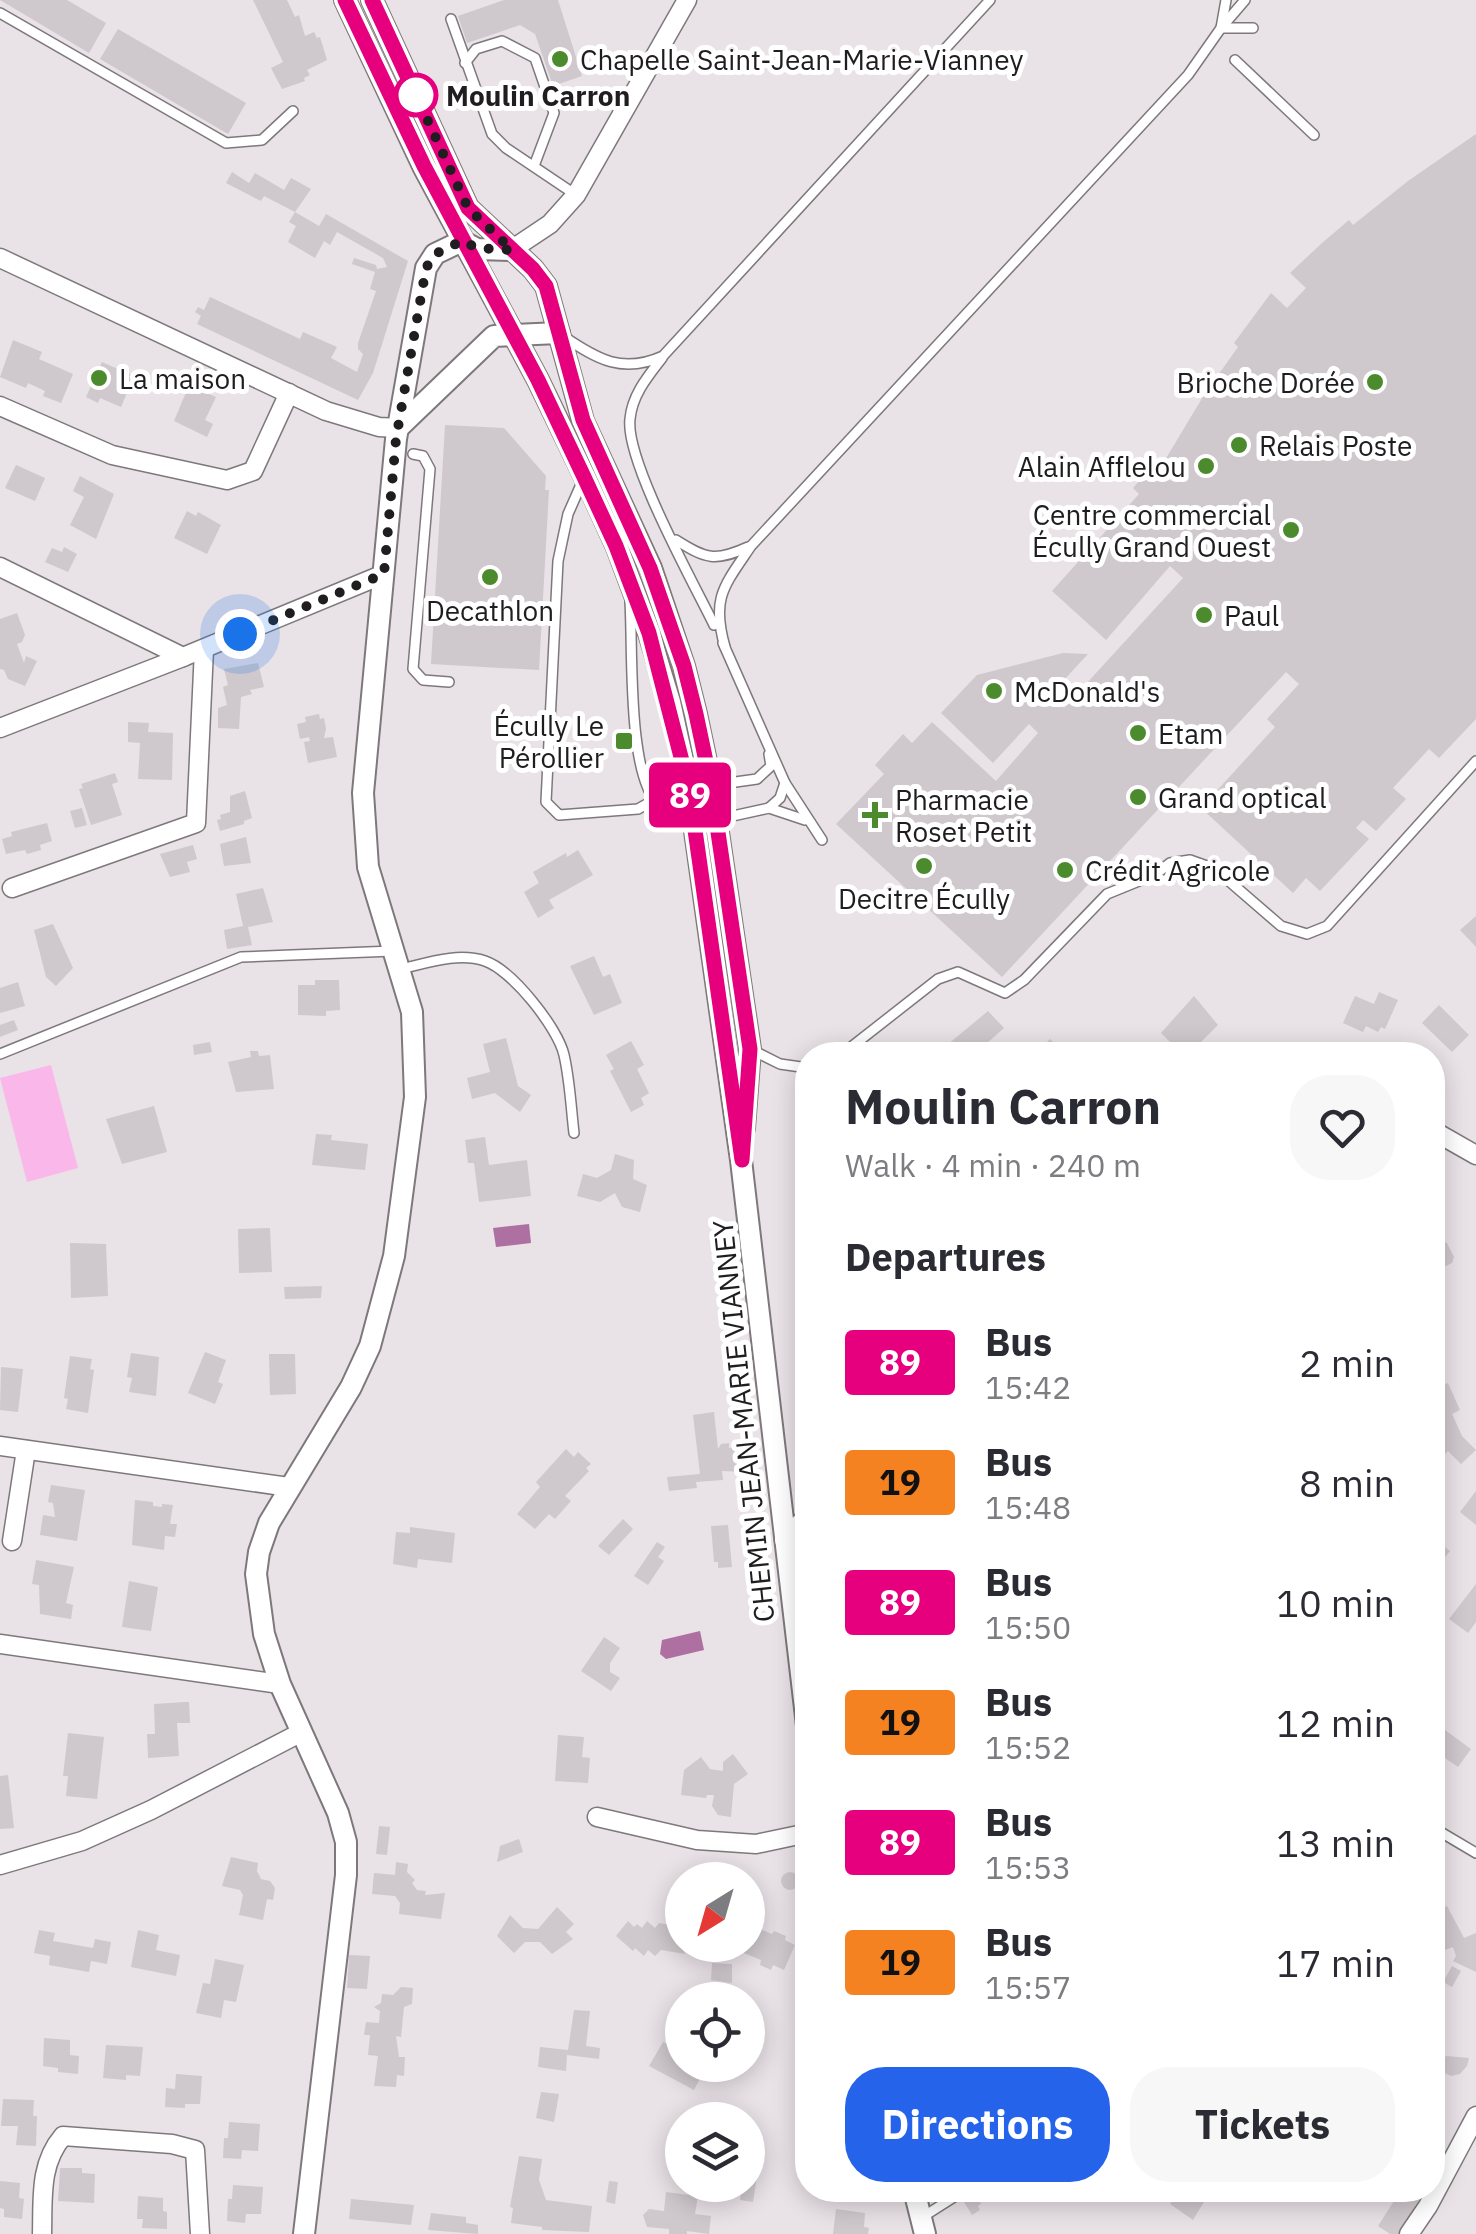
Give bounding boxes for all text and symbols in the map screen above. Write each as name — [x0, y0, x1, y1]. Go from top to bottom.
place label: Chapelle Saint-Jean-Marie-Vianney — [580, 41, 1023, 78]
marker: Chapelle Saint-Jean-Marie-Vianney — [549, 48, 571, 70]
marker: Moulin Carron — [395, 74, 437, 116]
place label: Moulin Carron — [446, 77, 630, 114]
place label: La maison — [119, 360, 246, 397]
place label: Brioche Dorée — [1176, 364, 1355, 401]
marker: La maison — [88, 367, 110, 389]
marker: Brioche Dorée — [1364, 371, 1386, 393]
place label: Relais Poste — [1259, 427, 1412, 464]
marker: Relais Poste — [1228, 434, 1250, 456]
place label: Alain Afflelou — [1018, 448, 1186, 485]
marker: Alain Afflelou — [1195, 455, 1217, 477]
place label: Centre commercial Écully Grand Ouest — [1032, 496, 1271, 565]
marker: Centre commercial Écully Grand Ouest — [1280, 519, 1302, 541]
marker: Decathlon — [479, 566, 501, 588]
place label: Decathlon — [426, 592, 554, 629]
place label: Paul — [1224, 597, 1279, 634]
marker: Paul — [1193, 604, 1215, 626]
your location — [215, 609, 265, 659]
place label: McDonald's — [1014, 673, 1160, 710]
marker: McDonald's — [983, 680, 1005, 702]
place label: Écully Le Pérollier — [493, 707, 604, 776]
place label: Etam — [1158, 715, 1224, 752]
marker: Etam — [1127, 722, 1149, 744]
marker: Écully Le Pérollier — [613, 730, 635, 752]
line badge: 89 — [645, 762, 735, 828]
text: 89 — [669, 772, 711, 818]
place label: Grand optical — [1158, 779, 1327, 816]
place label: Pharmacie Roset Petit — [895, 781, 1032, 850]
marker: Grand optical — [1127, 786, 1149, 808]
marker: Pharmacie Roset Petit — [864, 804, 886, 826]
place label: Crédit Agricole — [1085, 852, 1270, 889]
marker: Decitre Écully — [913, 855, 935, 877]
marker: Crédit Agricole — [1054, 859, 1076, 881]
place label: Decitre Écully — [838, 880, 1010, 917]
text: Moulin Carron — [845, 1075, 1161, 1137]
button: heart — [1290, 1075, 1395, 1180]
text: Walk · 4 min · 240 m — [845, 1144, 1141, 1186]
street label: CHEMIN JEAN-MARIE VIANNEY — [703, 1218, 783, 1624]
text: Departures — [845, 1232, 1046, 1281]
text: Bus — [985, 1317, 1052, 1366]
text: 2 min — [1299, 1338, 1395, 1387]
text: 89 — [879, 1339, 921, 1385]
text: 15:42 — [985, 1366, 1071, 1408]
text: Bus — [985, 1437, 1052, 1486]
text: 8 min — [1299, 1458, 1395, 1507]
text: 19 — [879, 1459, 921, 1505]
text: 15:48 — [985, 1486, 1071, 1528]
text: Bus — [985, 1557, 1052, 1606]
text: 10 min — [1276, 1578, 1395, 1627]
text: 89 — [879, 1579, 921, 1625]
text: 15:50 — [985, 1606, 1071, 1648]
text: Bus — [985, 1677, 1052, 1726]
text: 12 min — [1276, 1698, 1395, 1747]
text: 19 — [879, 1699, 921, 1745]
text: 15:52 — [985, 1726, 1071, 1768]
text: Bus — [985, 1797, 1052, 1846]
text: 13 min — [1276, 1818, 1395, 1867]
text: 89 — [879, 1819, 921, 1865]
text: 15:53 — [985, 1846, 1071, 1888]
north arrow — [665, 1862, 765, 1962]
map controls — [665, 1862, 765, 2202]
text: Bus — [985, 1917, 1052, 1966]
text: 17 min — [1276, 1938, 1395, 1987]
text: 19 — [879, 1939, 921, 1985]
text: 15:57 — [985, 1966, 1071, 2008]
button: locate — [665, 1982, 765, 2082]
button: Directions — [845, 2067, 1110, 2182]
button: Tickets — [1130, 2067, 1395, 2182]
button: layers — [665, 2102, 765, 2202]

